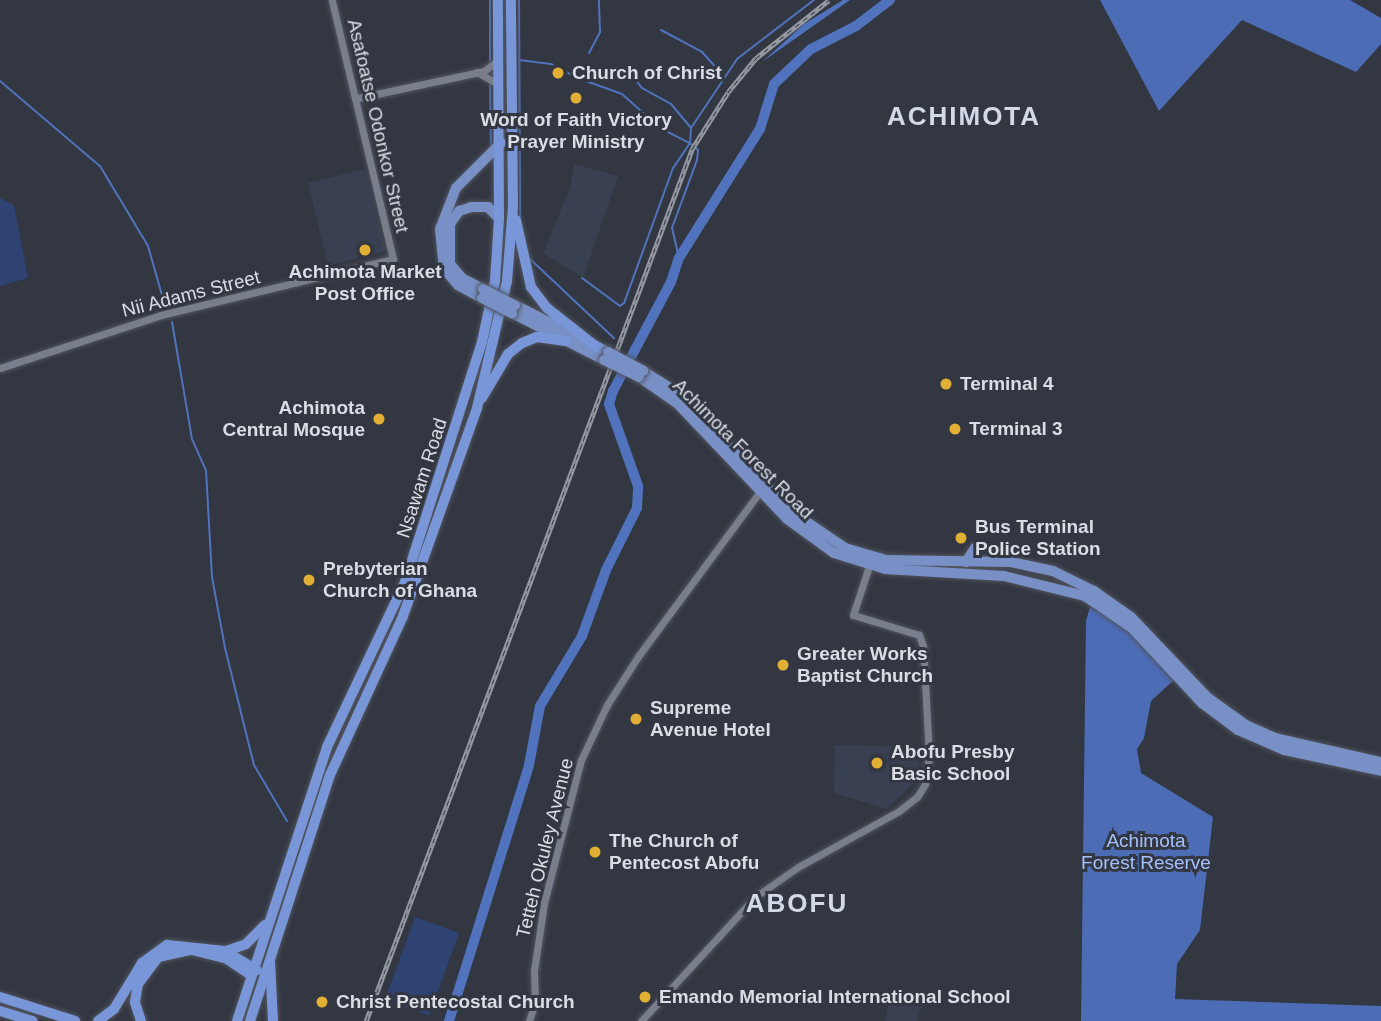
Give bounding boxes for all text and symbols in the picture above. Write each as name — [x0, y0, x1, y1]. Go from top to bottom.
street label: Asafoatse Odonkor Street — [342, 17, 414, 235]
place label: Church of Christ — [572, 62, 722, 84]
marker: Church of Christ — [550, 65, 566, 81]
marker: Word of Faith Victory Prayer Ministry — [568, 90, 584, 106]
district label: ACHIMOTA — [888, 101, 1040, 133]
place label: Word of Faith Victory Prayer Ministry — [480, 109, 672, 153]
marker: Achimota Market Post Office — [357, 242, 373, 258]
place label: Achimota Market Post Office — [288, 261, 442, 305]
street label: Nii Adams Street — [119, 266, 263, 322]
place label: Terminal 4 — [960, 373, 1054, 395]
street label: Achimota Forest Road — [668, 374, 818, 524]
marker: Terminal 4 — [938, 376, 954, 392]
place label: Achimota Central Mosque — [222, 397, 365, 441]
marker: Achimota Central Mosque — [371, 411, 387, 427]
street label: Nsawam Road — [392, 415, 452, 541]
place label: Terminal 3 — [969, 418, 1063, 440]
marker: Terminal 3 — [947, 421, 963, 437]
place label: Bus Terminal Police Station — [975, 516, 1101, 560]
marker: Bus Terminal Police Station — [953, 530, 969, 546]
place label: Prebyterian Church of Ghana — [323, 558, 477, 602]
marker: Prebyterian Church of Ghana — [301, 572, 317, 588]
place label: Greater Works Baptist Church — [797, 643, 933, 687]
marker: Greater Works Baptist Church — [775, 657, 791, 673]
place label: Supreme Avenue Hotel — [650, 697, 771, 741]
marker: Supreme Avenue Hotel — [628, 711, 644, 727]
place label: Abofu Presby Basic School — [891, 741, 1015, 785]
street label: Tetteh Okuley Avenue — [511, 755, 579, 941]
marker: Abofu Presby Basic School — [869, 755, 885, 771]
place label: The Church of Pentecost Abofu — [609, 830, 760, 874]
park label: Achimota Forest Reserve — [1081, 830, 1211, 874]
marker: The Church of Pentecost Abofu — [587, 844, 603, 860]
district label: ABOFU — [746, 888, 848, 920]
place label: Emando Memorial International School — [659, 986, 1011, 1008]
marker: Emando Memorial International School — [637, 989, 653, 1005]
place label: Christ Pentecostal Church — [336, 991, 575, 1013]
marker: Christ Pentecostal Church — [314, 994, 330, 1010]

